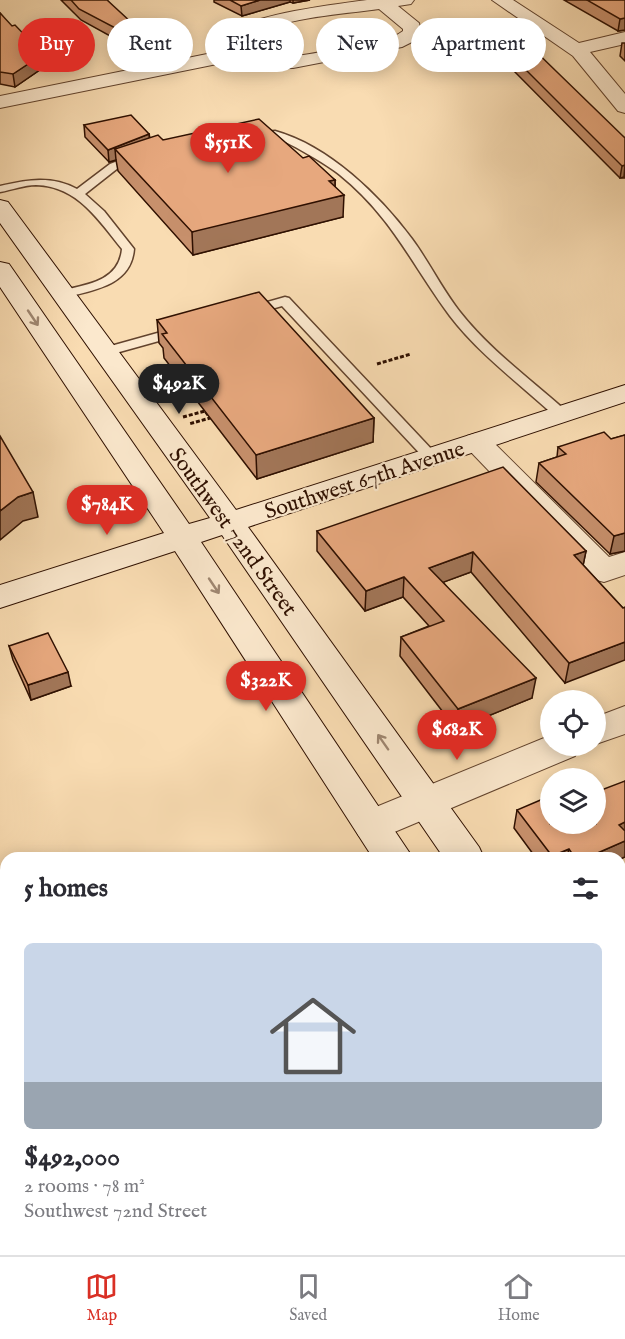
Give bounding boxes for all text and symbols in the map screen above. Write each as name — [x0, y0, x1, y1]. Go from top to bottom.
chip: Buy — [18, 18, 95, 72]
chip: Rent — [107, 18, 193, 72]
chip: Filters — [205, 18, 304, 72]
chip: New — [316, 18, 399, 72]
chip: Apartment — [411, 18, 546, 72]
pin: $551K — [186, 123, 270, 174]
text: $551K — [204, 130, 252, 155]
one-way arrow — [27, 309, 39, 325]
pin: $492K — [137, 364, 221, 415]
text: $492K — [152, 371, 206, 396]
street label: Southwest 67th Avenue — [261, 435, 468, 526]
street label: Southwest 72nd Street — [162, 442, 303, 622]
pin: $784K — [65, 485, 149, 536]
text: $784K — [81, 492, 133, 517]
one-way arrow — [208, 578, 221, 595]
pin: $322K — [224, 661, 308, 712]
text: $322K — [240, 668, 292, 693]
map controls — [540, 690, 606, 834]
button: locate — [540, 690, 606, 756]
pin: $682K — [415, 710, 499, 761]
text: $682K — [431, 717, 483, 742]
one-way arrow — [377, 734, 389, 751]
button: layers — [540, 768, 606, 834]
text: 5 homes — [24, 872, 108, 905]
icon: filters — [569, 872, 602, 905]
icon: home — [259, 982, 367, 1090]
text: $492,000 — [24, 1141, 120, 1174]
text: 2 rooms · 78 m² — [24, 1174, 145, 1199]
text: Southwest 72nd Street — [24, 1199, 207, 1224]
tab: Map — [85, 1270, 118, 1326]
tab: Saved — [289, 1270, 327, 1326]
tab: Home — [498, 1270, 540, 1326]

